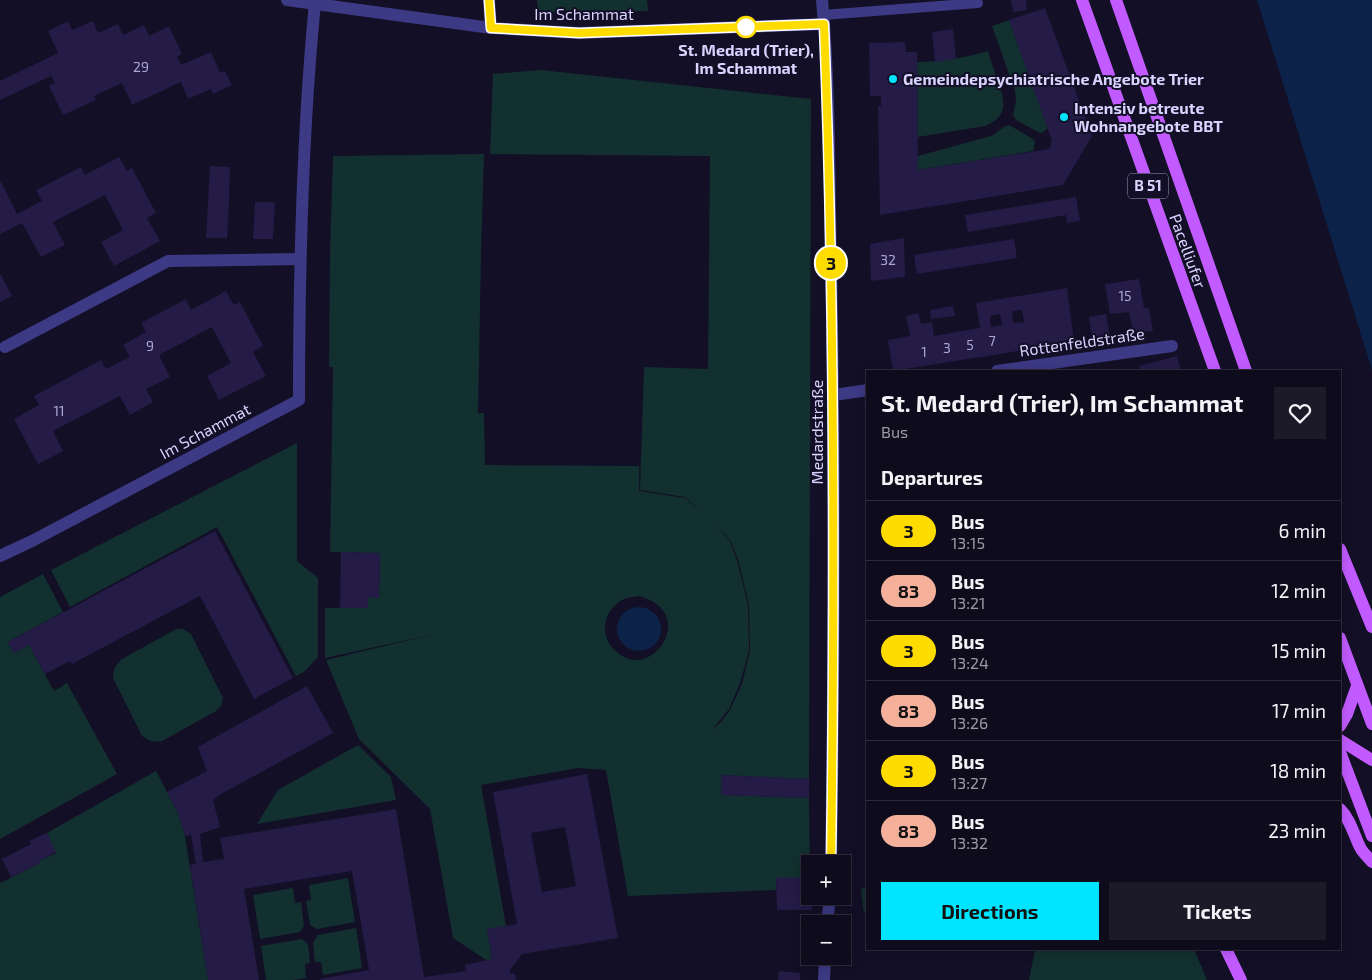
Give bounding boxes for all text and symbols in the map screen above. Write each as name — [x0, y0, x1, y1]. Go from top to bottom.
street label: Im Schammat — [534, 4, 634, 23]
marker: St. Medard (Trier), Im Schammat — [735, 16, 757, 38]
place label: St. Medard (Trier), Im Schammat — [678, 40, 814, 77]
house number: 29 — [133, 58, 149, 75]
place label: Gemeindepsychiatrische Angebote Trier — [903, 69, 1204, 89]
marker: Gemeindepsychiatrische Angebote Trier — [887, 73, 899, 85]
place label: Intensiv betreute Wohnangebote BBT — [1074, 98, 1223, 135]
marker: Intensiv betreute Wohnangebote BBT — [1058, 111, 1070, 123]
road number: B 51 — [1128, 174, 1168, 198]
street label: Pacelliufer — [1166, 211, 1211, 291]
line badge: 3 — [815, 247, 847, 279]
house number: 32 — [880, 251, 896, 268]
text: 3 — [826, 252, 836, 274]
house number: 15 — [1118, 287, 1132, 304]
street label: Rottenfeldstraße — [1018, 323, 1146, 360]
house number: 7 — [988, 332, 996, 349]
house number: 5 — [966, 336, 974, 353]
house number: 9 — [146, 337, 154, 354]
house number: 3 — [943, 339, 951, 356]
house number: 1 — [921, 343, 927, 360]
street label: Medardstraße — [807, 380, 826, 484]
button: heart — [1274, 387, 1326, 439]
text: St. Medard (Trier), Im Schammat — [881, 388, 1243, 417]
street label: Im Schammat — [156, 399, 253, 462]
house number: 11 — [53, 402, 65, 419]
text: Bus — [881, 422, 908, 441]
text: Departures — [881, 466, 983, 489]
text: Bus — [951, 510, 985, 533]
text: 6 min — [1278, 519, 1326, 542]
text: 3 — [903, 520, 914, 542]
text: 13:15 — [951, 533, 985, 552]
text: Bus — [951, 570, 985, 593]
text: 12 min — [1271, 579, 1326, 602]
text: 83 — [898, 580, 919, 602]
text: 13:21 — [951, 593, 985, 612]
text: Bus — [951, 630, 985, 653]
text: 15 min — [1272, 639, 1326, 662]
text: 3 — [903, 640, 914, 662]
text: 13:24 — [951, 653, 989, 672]
text: Bus — [951, 690, 985, 713]
text: 17 min — [1272, 699, 1326, 722]
text: 83 — [898, 700, 919, 722]
text: 13:26 — [951, 713, 988, 732]
text: Bus — [951, 750, 985, 773]
text: 18 min — [1270, 759, 1326, 782]
text: 3 — [903, 760, 914, 782]
text: 13:27 — [951, 773, 987, 792]
text: Bus — [951, 810, 985, 833]
text: 23 min — [1268, 819, 1326, 842]
text: 83 — [898, 820, 919, 842]
text: 13:32 — [951, 833, 988, 852]
map controls — [801, 855, 851, 965]
button: + — [801, 855, 851, 905]
button: Directions — [881, 882, 1099, 940]
button: Tickets — [1109, 882, 1326, 940]
button: − — [801, 915, 851, 965]

